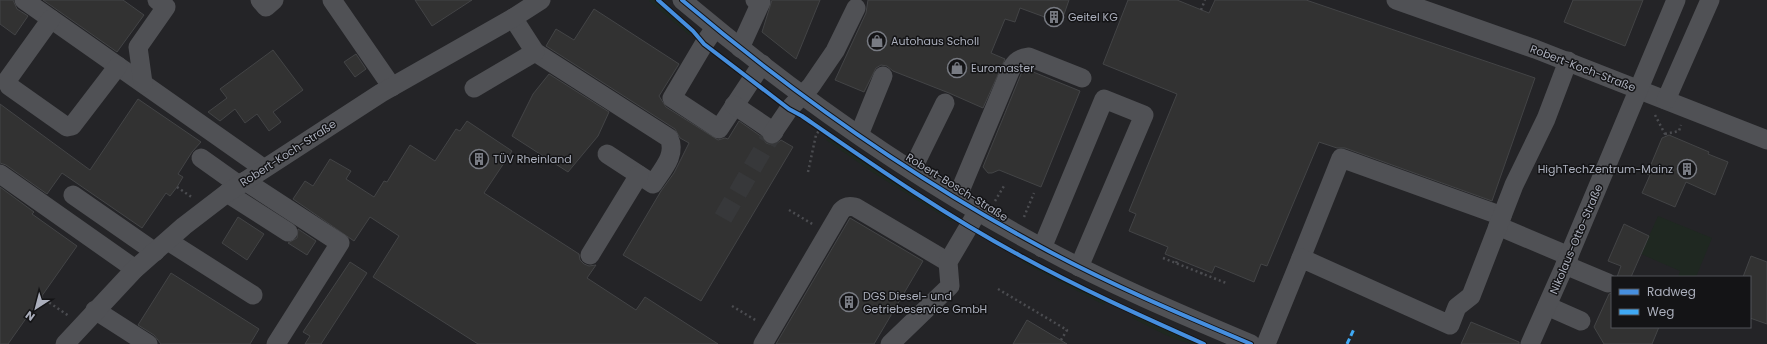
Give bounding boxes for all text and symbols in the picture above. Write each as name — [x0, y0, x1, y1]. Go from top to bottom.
building icon: Geitel KG — [1043, 6, 1065, 28]
place label: Geitel KG — [1068, 9, 1118, 25]
shop icon: Autohaus Scholl — [866, 30, 888, 52]
place label: Autohaus Scholl — [891, 33, 979, 49]
street label: Robert-Koch-Straße — [1528, 40, 1638, 96]
shop icon: Euromaster — [946, 57, 968, 79]
place label: Euromaster — [971, 60, 1034, 76]
street label: Robert-Koch-Straße — [237, 116, 339, 190]
building icon: TÜV Rheinland — [468, 148, 490, 170]
street label: Robert-Bosch-Straße — [903, 149, 1011, 225]
place label: TÜV Rheinland — [493, 151, 572, 167]
building icon: HighTechZentrum-Mainz — [1676, 158, 1698, 180]
place label: HighTechZentrum-Mainz — [1538, 161, 1673, 177]
street label: Nikolaus-Otto-Straße — [1546, 181, 1607, 297]
legend — [1611, 276, 1751, 328]
text: Radweg — [1647, 283, 1696, 300]
north arrow — [16, 288, 56, 328]
place label: DGS Diesel- und Getriebeservice GmbH — [863, 288, 987, 317]
building icon: DGS Diesel- und Getriebeservice GmbH — [838, 291, 860, 313]
text: Weg — [1647, 303, 1674, 320]
text: N — [22, 307, 38, 325]

